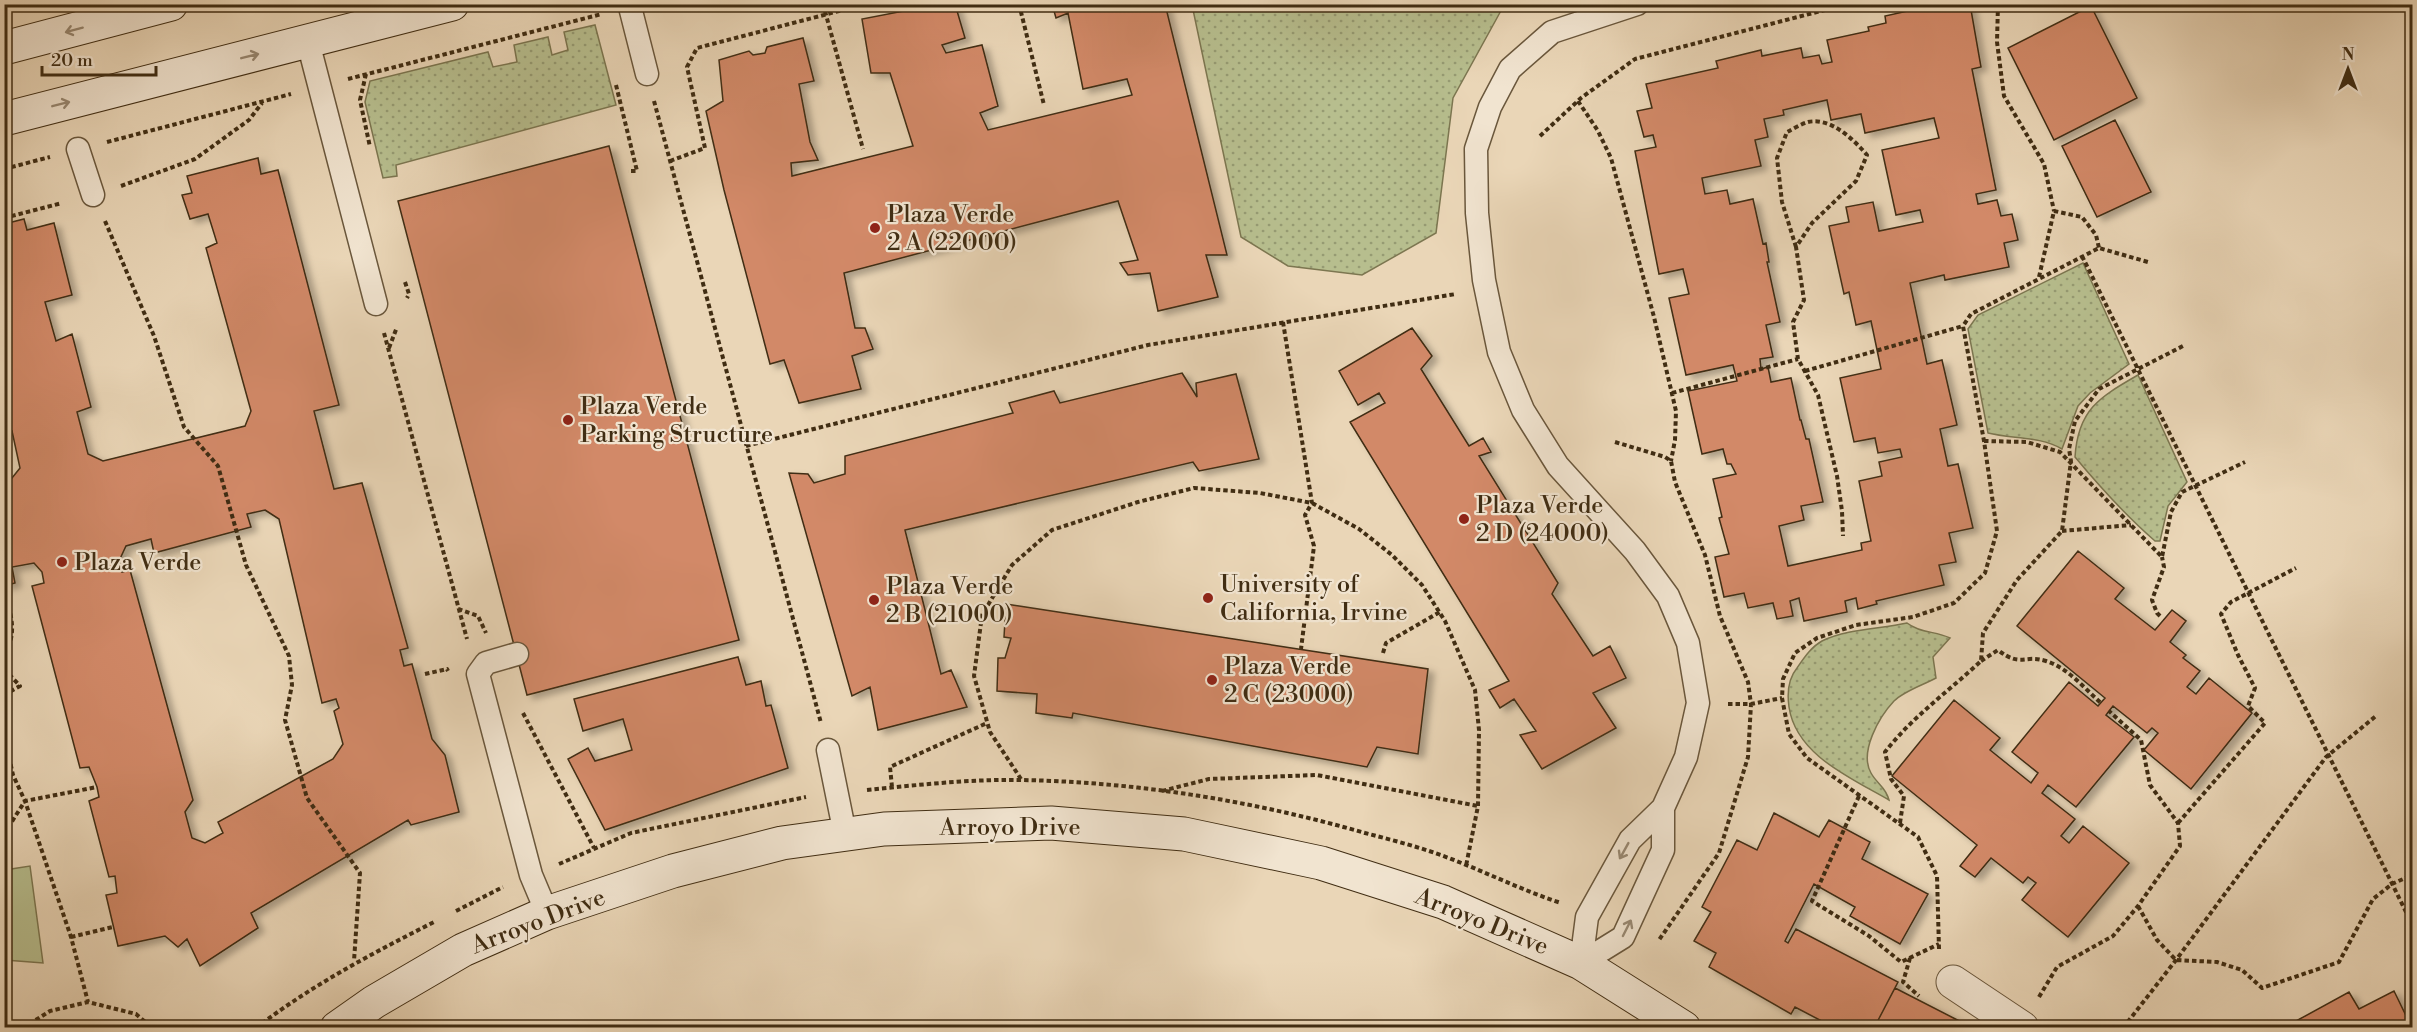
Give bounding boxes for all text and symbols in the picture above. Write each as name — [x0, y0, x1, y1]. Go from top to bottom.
one-way arrow — [65, 25, 84, 36]
scale bar — [42, 39, 156, 77]
north arrow — [2318, 39, 2378, 99]
text: N — [2342, 45, 2355, 65]
text: 20 m — [51, 49, 93, 72]
one-way arrow — [240, 50, 259, 62]
one-way arrow — [51, 98, 70, 110]
place label: Plaza Verde 2 A (22000) — [887, 200, 1017, 258]
marker: Plaza Verde 2 A (22000) — [868, 221, 882, 235]
place label: Plaza Verde Parking Structure — [580, 392, 773, 450]
marker: Plaza Verde Parking Structure — [561, 413, 575, 427]
place label: Plaza Verde 2 D (24000) — [1476, 491, 1609, 549]
marker: Plaza Verde 2 D (24000) — [1457, 512, 1471, 526]
place label: Plaza Verde — [74, 548, 201, 578]
marker: Plaza Verde — [55, 555, 69, 569]
place label: University of California, Irvine — [1220, 570, 1408, 628]
place label: Plaza Verde 2 B (21000) — [886, 572, 1013, 630]
marker: University of California, Irvine — [1201, 591, 1215, 605]
marker: Plaza Verde 2 B (21000) — [867, 593, 881, 607]
place label: Plaza Verde 2 C (23000) — [1224, 652, 1354, 710]
marker: Plaza Verde 2 C (23000) — [1205, 673, 1219, 687]
street label: Arroyo Drive — [938, 813, 1081, 843]
one-way arrow — [1618, 842, 1630, 859]
street label: Arroyo Drive — [1410, 881, 1553, 962]
street label: Arroyo Drive — [466, 883, 610, 962]
one-way arrow — [1621, 920, 1633, 938]

